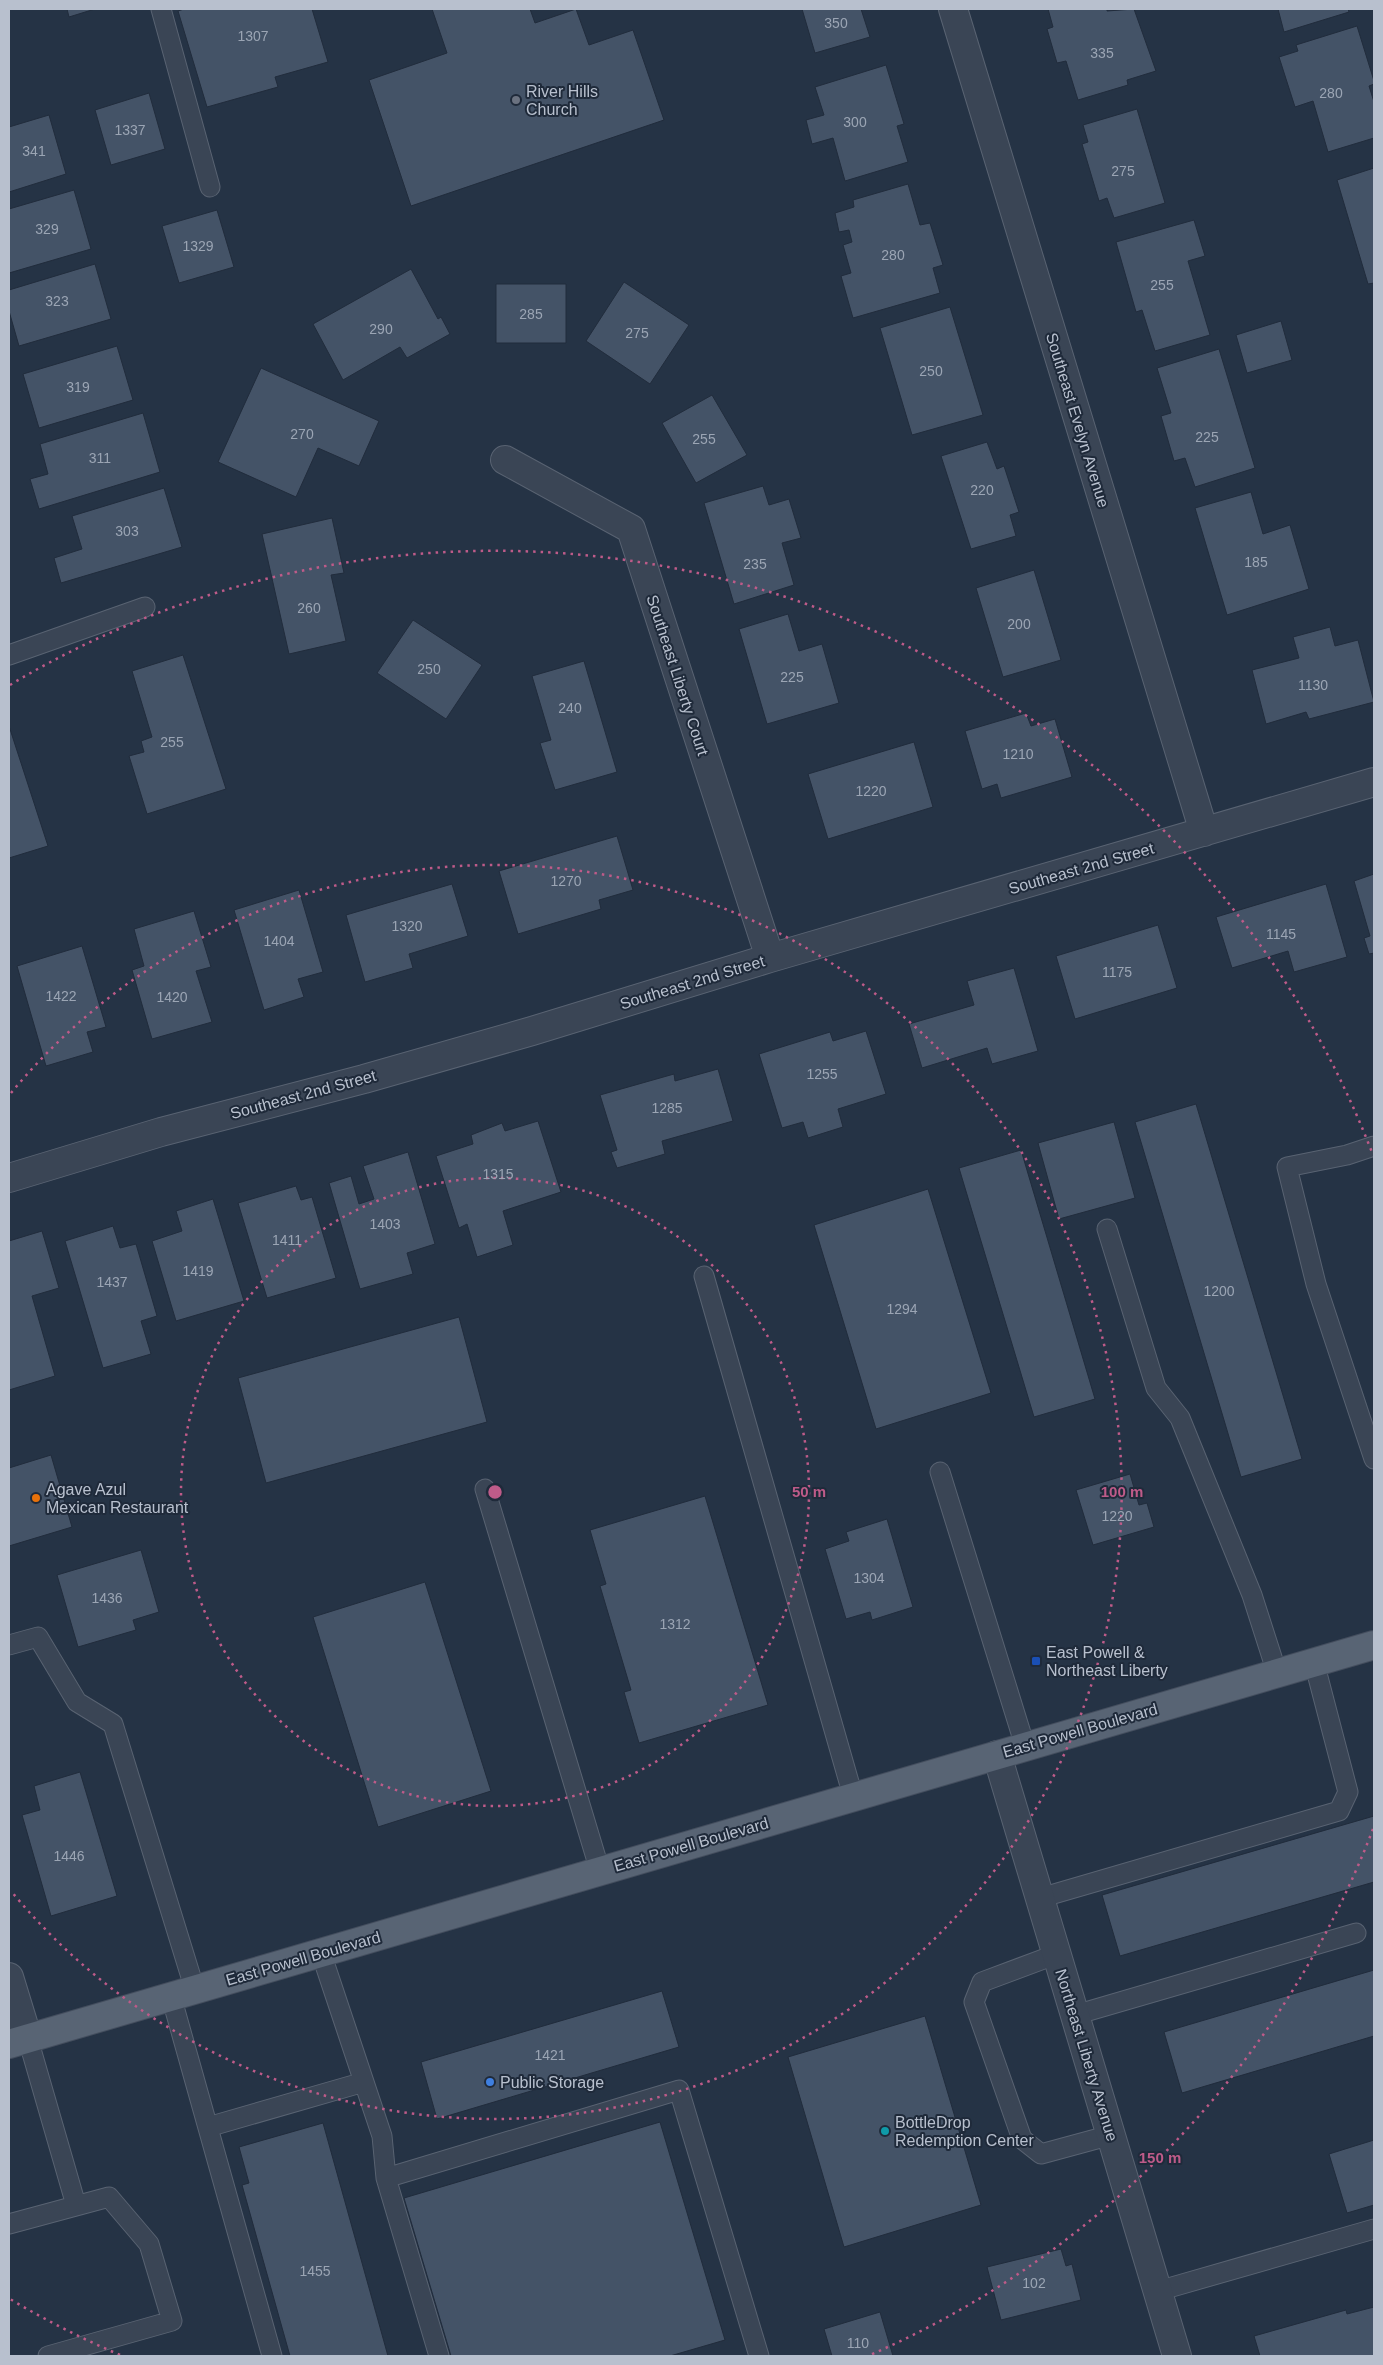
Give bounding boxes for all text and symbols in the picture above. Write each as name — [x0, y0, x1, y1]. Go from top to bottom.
house number: 350 — [824, 15, 848, 31]
house number: 1307 — [237, 28, 269, 44]
house number: 335 — [1090, 45, 1114, 61]
place label: River Hills Church — [526, 83, 598, 118]
house number: 280 — [1319, 85, 1343, 101]
marker: River Hills Church — [510, 94, 522, 106]
house number: 300 — [843, 114, 867, 130]
house number: 1337 — [114, 122, 146, 138]
house number: 341 — [22, 143, 46, 159]
house number: 275 — [1111, 163, 1135, 179]
house number: 329 — [35, 221, 59, 237]
house number: 1329 — [182, 238, 214, 254]
house number: 280 — [881, 247, 905, 263]
house number: 255 — [1150, 277, 1174, 293]
house number: 323 — [45, 293, 69, 309]
house number: 285 — [519, 306, 543, 322]
house number: 290 — [369, 321, 393, 337]
house number: 275 — [625, 325, 649, 341]
street label: Southeast Evelyn Avenue — [1043, 331, 1112, 510]
house number: 250 — [919, 363, 943, 379]
house number: 319 — [66, 379, 90, 395]
house number: 270 — [290, 426, 314, 442]
house number: 225 — [1195, 429, 1219, 445]
house number: 255 — [692, 431, 716, 447]
house number: 311 — [89, 450, 111, 466]
house number: 220 — [970, 482, 994, 498]
house number: 303 — [115, 523, 139, 539]
house number: 185 — [1244, 554, 1268, 570]
house number: 235 — [743, 556, 767, 572]
street label: Southeast Liberty Court — [643, 593, 712, 758]
house number: 260 — [297, 600, 321, 616]
house number: 200 — [1007, 616, 1031, 632]
house number: 250 — [417, 661, 441, 677]
house number: 225 — [780, 669, 804, 685]
house number: 1130 — [1298, 677, 1328, 693]
house number: 240 — [558, 700, 582, 716]
house number: 255 — [160, 734, 184, 750]
house number: 1210 — [1002, 746, 1034, 762]
house number: 1220 — [855, 783, 887, 799]
street label: Southeast 2nd Street — [1007, 839, 1156, 897]
house number: 1270 — [550, 873, 582, 889]
house number: 1320 — [391, 918, 423, 934]
house number: 1145 — [1266, 926, 1296, 942]
house number: 1404 — [263, 933, 295, 949]
street label: Southeast 2nd Street — [618, 952, 767, 1013]
house number: 1175 — [1102, 964, 1132, 980]
house number: 1422 — [45, 988, 77, 1004]
house number: 1420 — [156, 989, 188, 1005]
house number: 1255 — [806, 1066, 838, 1082]
street label: Southeast 2nd Street — [228, 1067, 378, 1122]
house number: 1285 — [651, 1100, 683, 1116]
house number: 1315 — [482, 1166, 514, 1182]
house number: 1403 — [369, 1216, 401, 1232]
house number: 1411 — [272, 1232, 302, 1248]
house number: 1419 — [182, 1263, 214, 1279]
house number: 1437 — [96, 1274, 128, 1290]
house number: 1200 — [1203, 1283, 1235, 1299]
house number: 1294 — [886, 1301, 918, 1317]
place label: Agave Azul Mexican Restaurant — [46, 1481, 189, 1516]
centre of rings — [486, 1483, 504, 1501]
text: 50 m — [792, 1483, 826, 1500]
text: 100 m — [1101, 1483, 1143, 1500]
marker: Agave Azul Mexican Restaurant — [30, 1492, 42, 1504]
house number: 1220 — [1101, 1508, 1133, 1524]
house number: 1304 — [853, 1570, 885, 1586]
house number: 1436 — [91, 1590, 123, 1606]
house number: 1312 — [659, 1616, 691, 1632]
place label: East Powell & Northeast Liberty — [1046, 1644, 1168, 1679]
marker: East Powell & Northeast Liberty — [1030, 1655, 1042, 1667]
street label: East Powell Boulevard — [1001, 1700, 1159, 1761]
street label: East Powell Boulevard — [612, 1814, 770, 1875]
house number: 1446 — [53, 1848, 85, 1864]
street label: East Powell Boulevard — [224, 1928, 382, 1989]
street label: Northeast Liberty Avenue — [1052, 1967, 1121, 2143]
house number: 1421 — [534, 2047, 566, 2063]
place label: Public Storage — [500, 2074, 604, 2091]
marker: Public Storage — [484, 2076, 496, 2088]
place label: BottleDrop Redemption Center — [895, 2114, 1034, 2149]
marker: BottleDrop Redemption Center — [879, 2125, 891, 2137]
text: 150 m — [1139, 2149, 1181, 2166]
house number: 1455 — [299, 2263, 331, 2279]
house number: 102 — [1022, 2275, 1046, 2291]
house number: 110 — [847, 2335, 869, 2351]

